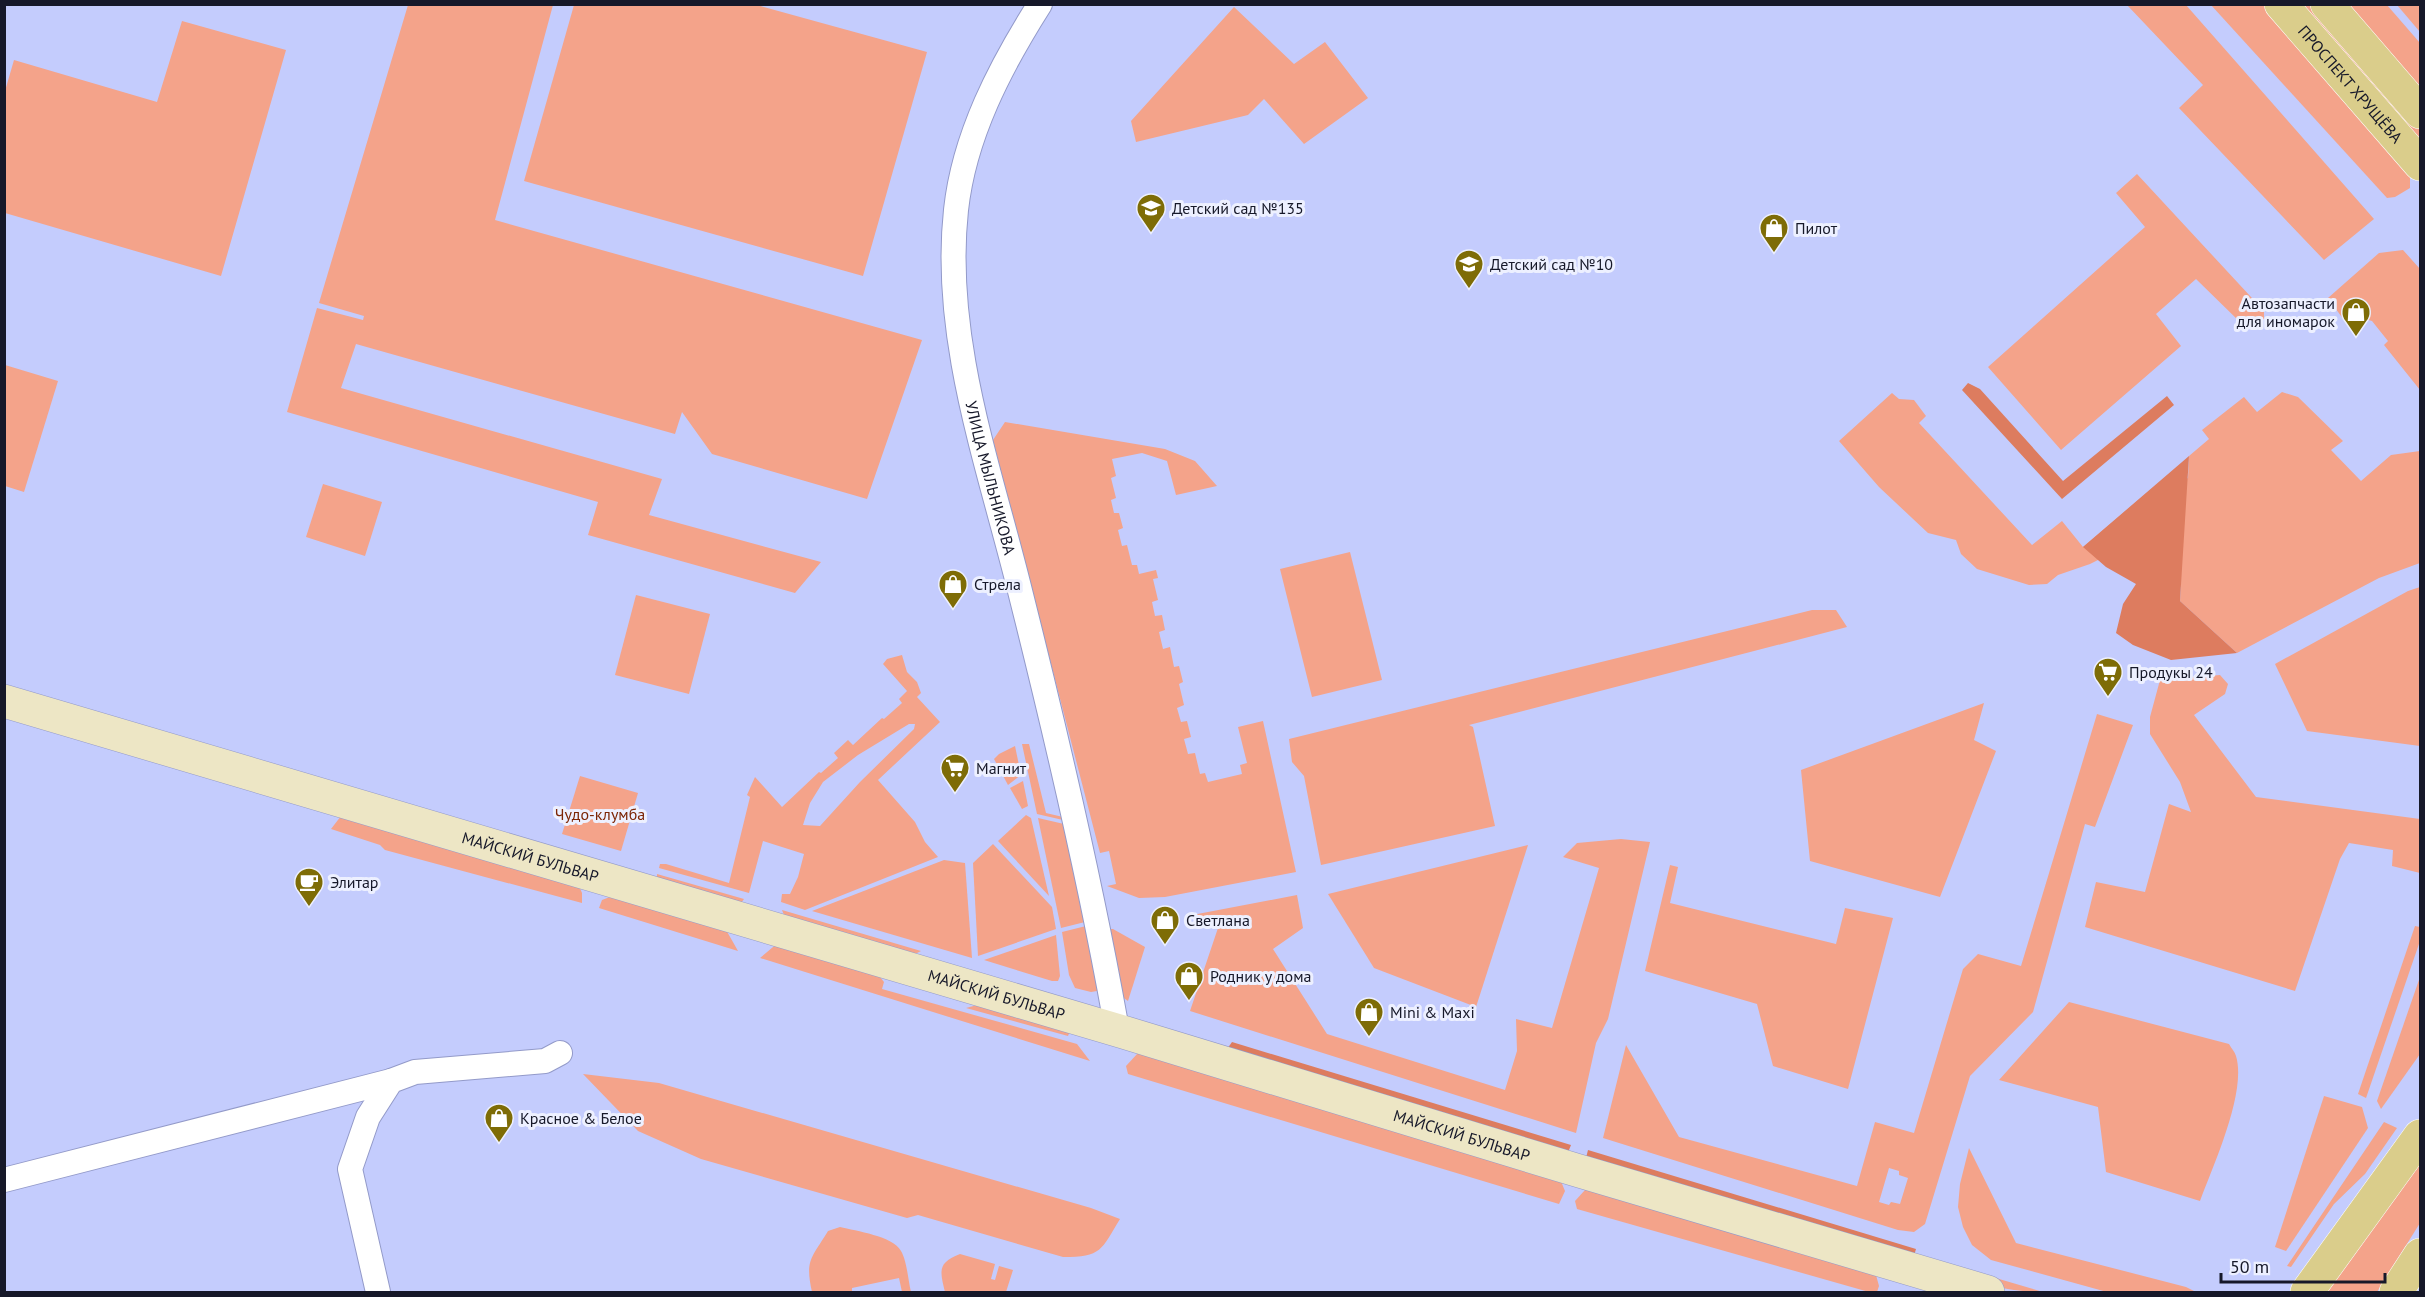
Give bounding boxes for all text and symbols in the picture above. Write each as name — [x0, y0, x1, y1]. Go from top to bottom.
street label: ПРОСПЕКТ ХРУЩЁВА — [2294, 21, 2407, 147]
school or university icon: Детский сад №135 — [1135, 192, 1167, 234]
place label: Детский сад №135 — [1172, 198, 1304, 218]
shop icon: Пилот — [1758, 212, 1790, 254]
place label: Пилот — [1795, 218, 1838, 238]
school or university icon: Детский сад №10 — [1453, 248, 1485, 290]
place label: Детский сад №10 — [1490, 254, 1613, 274]
place label: Автозапчасти для иномарок — [2237, 293, 2335, 331]
shop icon: Автозапчасти для иномарок — [2340, 296, 2372, 338]
street label: УЛИЦА МЫЛЬНИКОВА — [961, 399, 1020, 557]
shop icon: Стрела — [937, 568, 969, 610]
place label: Стрела — [974, 574, 1021, 594]
supermarket icon: Продукы 24 — [2092, 656, 2124, 698]
place label: Продукы 24 — [2129, 662, 2213, 682]
supermarket icon: Магнит — [939, 752, 971, 794]
place label: Магнит — [976, 758, 1027, 778]
park label: Чудо-клумба — [555, 804, 645, 824]
street label: МАЙСКИЙ БУЛЬВАР — [460, 827, 601, 886]
cafe icon: Элитар — [293, 866, 325, 908]
place label: Элитар — [330, 872, 378, 892]
shop icon: Светлана — [1149, 904, 1181, 946]
place label: Светлана — [1186, 910, 1250, 930]
shop icon: Родник у дома — [1173, 960, 1205, 1002]
street label: МАЙСКИЙ БУЛЬВАР — [926, 965, 1067, 1024]
place label: Родник у дома — [1210, 966, 1311, 986]
shop icon: Mini & Maxi — [1353, 996, 1385, 1038]
place label: Mini & Maxi — [1390, 1002, 1475, 1022]
shop icon: Красное & Белое — [483, 1102, 515, 1144]
street label: МАЙСКИЙ БУЛЬВАР — [1391, 1105, 1532, 1165]
place label: Красное & Белое — [520, 1108, 642, 1128]
scale bar — [2221, 1246, 2384, 1284]
text: 50 m — [2230, 1255, 2269, 1278]

